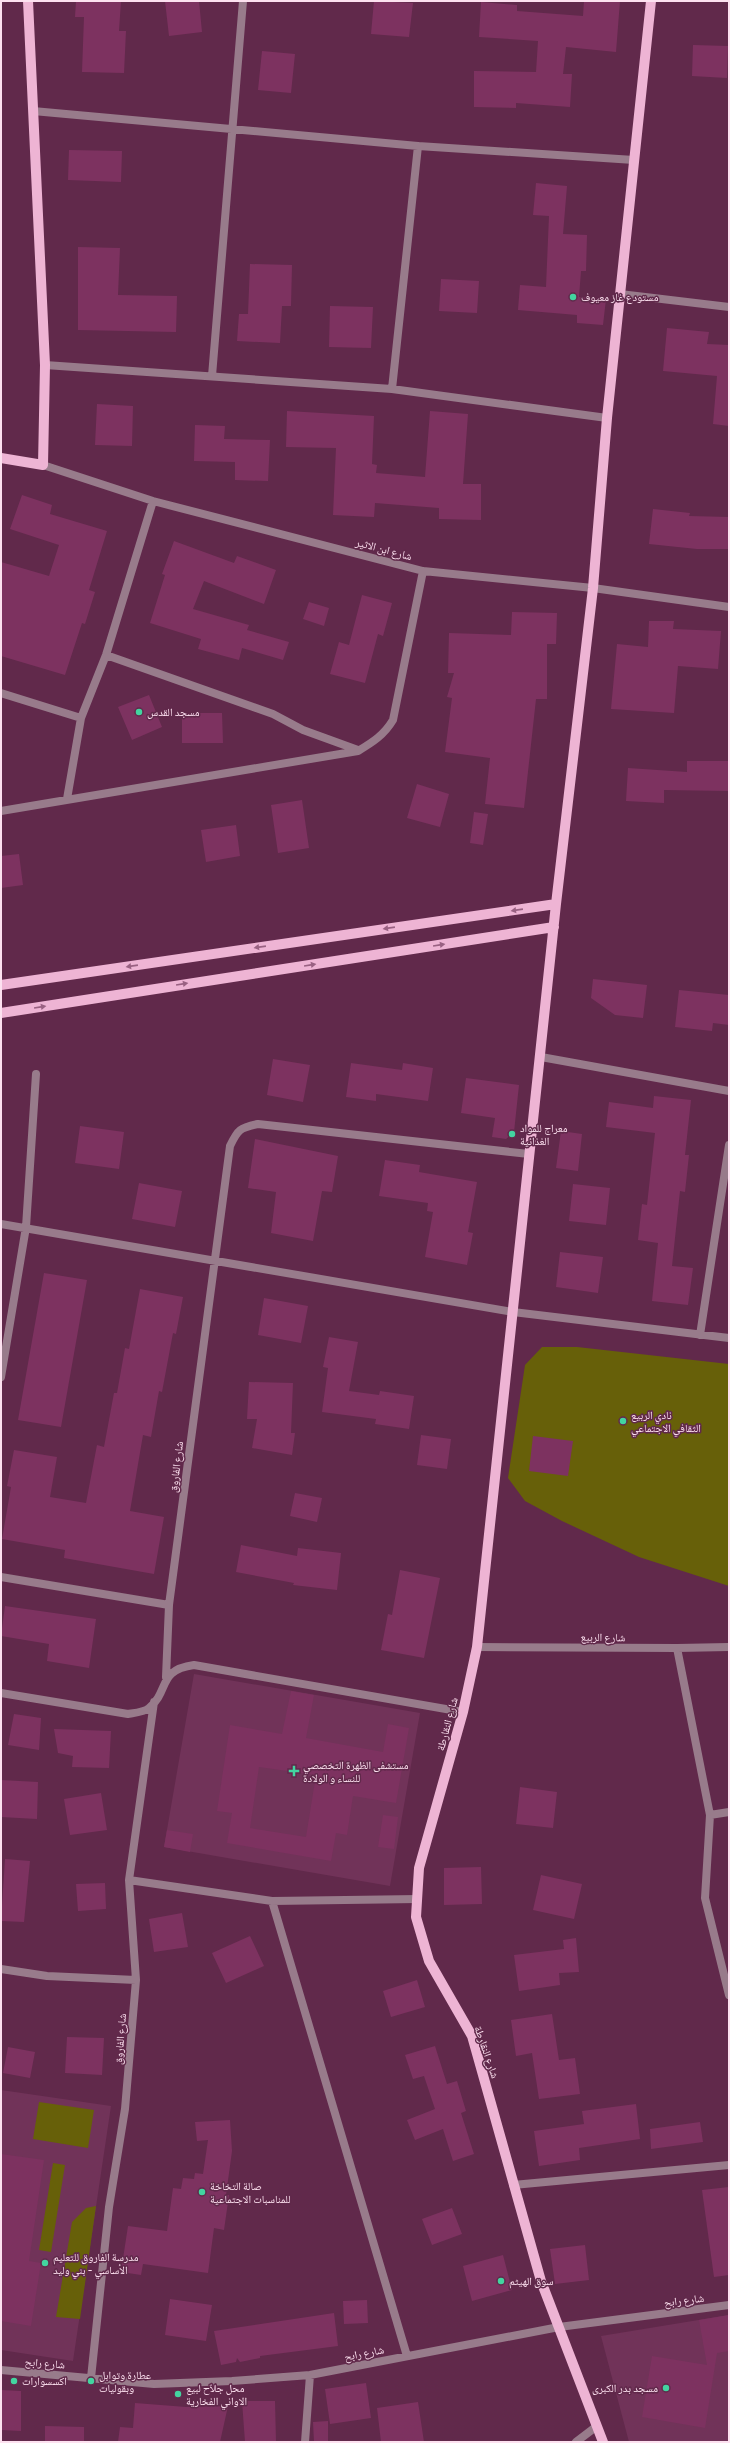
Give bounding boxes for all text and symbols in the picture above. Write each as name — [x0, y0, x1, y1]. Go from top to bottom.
place label: مستودع غاز معيوف — [581, 290, 658, 304]
marker: مستودع غاز معيوف — [568, 292, 578, 302]
street label: شارع ابن الاثير — [353, 535, 414, 563]
place label: مسجد القدس — [147, 705, 200, 719]
marker: مسجد القدس — [134, 707, 144, 717]
one-way arrow — [511, 907, 524, 913]
one-way arrow — [383, 925, 395, 931]
one-way arrow — [433, 941, 445, 947]
one-way arrow — [254, 944, 266, 950]
one-way arrow — [304, 961, 316, 967]
one-way arrow — [126, 963, 138, 969]
one-way arrow — [176, 981, 188, 987]
one-way arrow — [33, 1003, 46, 1009]
place label: معراج للمواد الغذائية — [520, 1121, 568, 1147]
marker: معراج للمواد الغذائية — [507, 1129, 517, 1139]
place label: نادي الربيع الثقافي الاجتماعي — [631, 1408, 701, 1437]
marker: نادي الربيع الثقافي الاجتماعي — [618, 1416, 628, 1426]
street label: شارع الفاروق — [166, 1441, 186, 1493]
street label: شارع الربيع — [581, 1630, 625, 1644]
street label: شارع النقارطة — [433, 1696, 461, 1752]
place label: مستشفى الظهرة التخصصي للنساء و الولادة — [303, 1758, 409, 1784]
marker: مستشفى الظهرة التخصصي للنساء و الولادة — [288, 1765, 300, 1777]
street label: شارع الفاروق — [111, 2013, 129, 2065]
street label: شارع النقارطة — [471, 2024, 503, 2080]
place label: صالة التخاخة للمناسبات الاجتماعية — [210, 2179, 290, 2205]
marker: صالة التخاخة للمناسبات الاجتماعية — [197, 2187, 207, 2197]
place label: مدرسة الفاروق للتعليم الأساسي - بني وليد — [53, 2250, 138, 2279]
marker: مدرسة الفاروق للتعليم الأساسي - بني وليد — [40, 2258, 50, 2268]
place label: سوق الهيثم — [509, 2274, 553, 2289]
marker: سوق الهيثم — [496, 2276, 506, 2286]
street label: شارع رابح — [663, 2291, 705, 2309]
street label: شارع رابح — [343, 2342, 385, 2364]
street label: شارع رابح — [24, 2354, 66, 2372]
place label: عطارة وتوابل وبقوليات — [99, 2368, 152, 2394]
place label: اكسسوارات — [22, 2374, 67, 2387]
marker: اكسسوارات — [9, 2376, 19, 2386]
marker: عطارة وتوابل وبقوليات — [86, 2376, 96, 2386]
place label: محل جلاّح لبيع الاواني الفخارية — [186, 2381, 247, 2410]
place label: مسجد بدر الكبرى — [592, 2381, 658, 2395]
marker: مسجد بدر الكبرى — [661, 2383, 671, 2393]
marker: محل جلاّح لبيع الاواني الفخارية — [173, 2389, 183, 2399]

